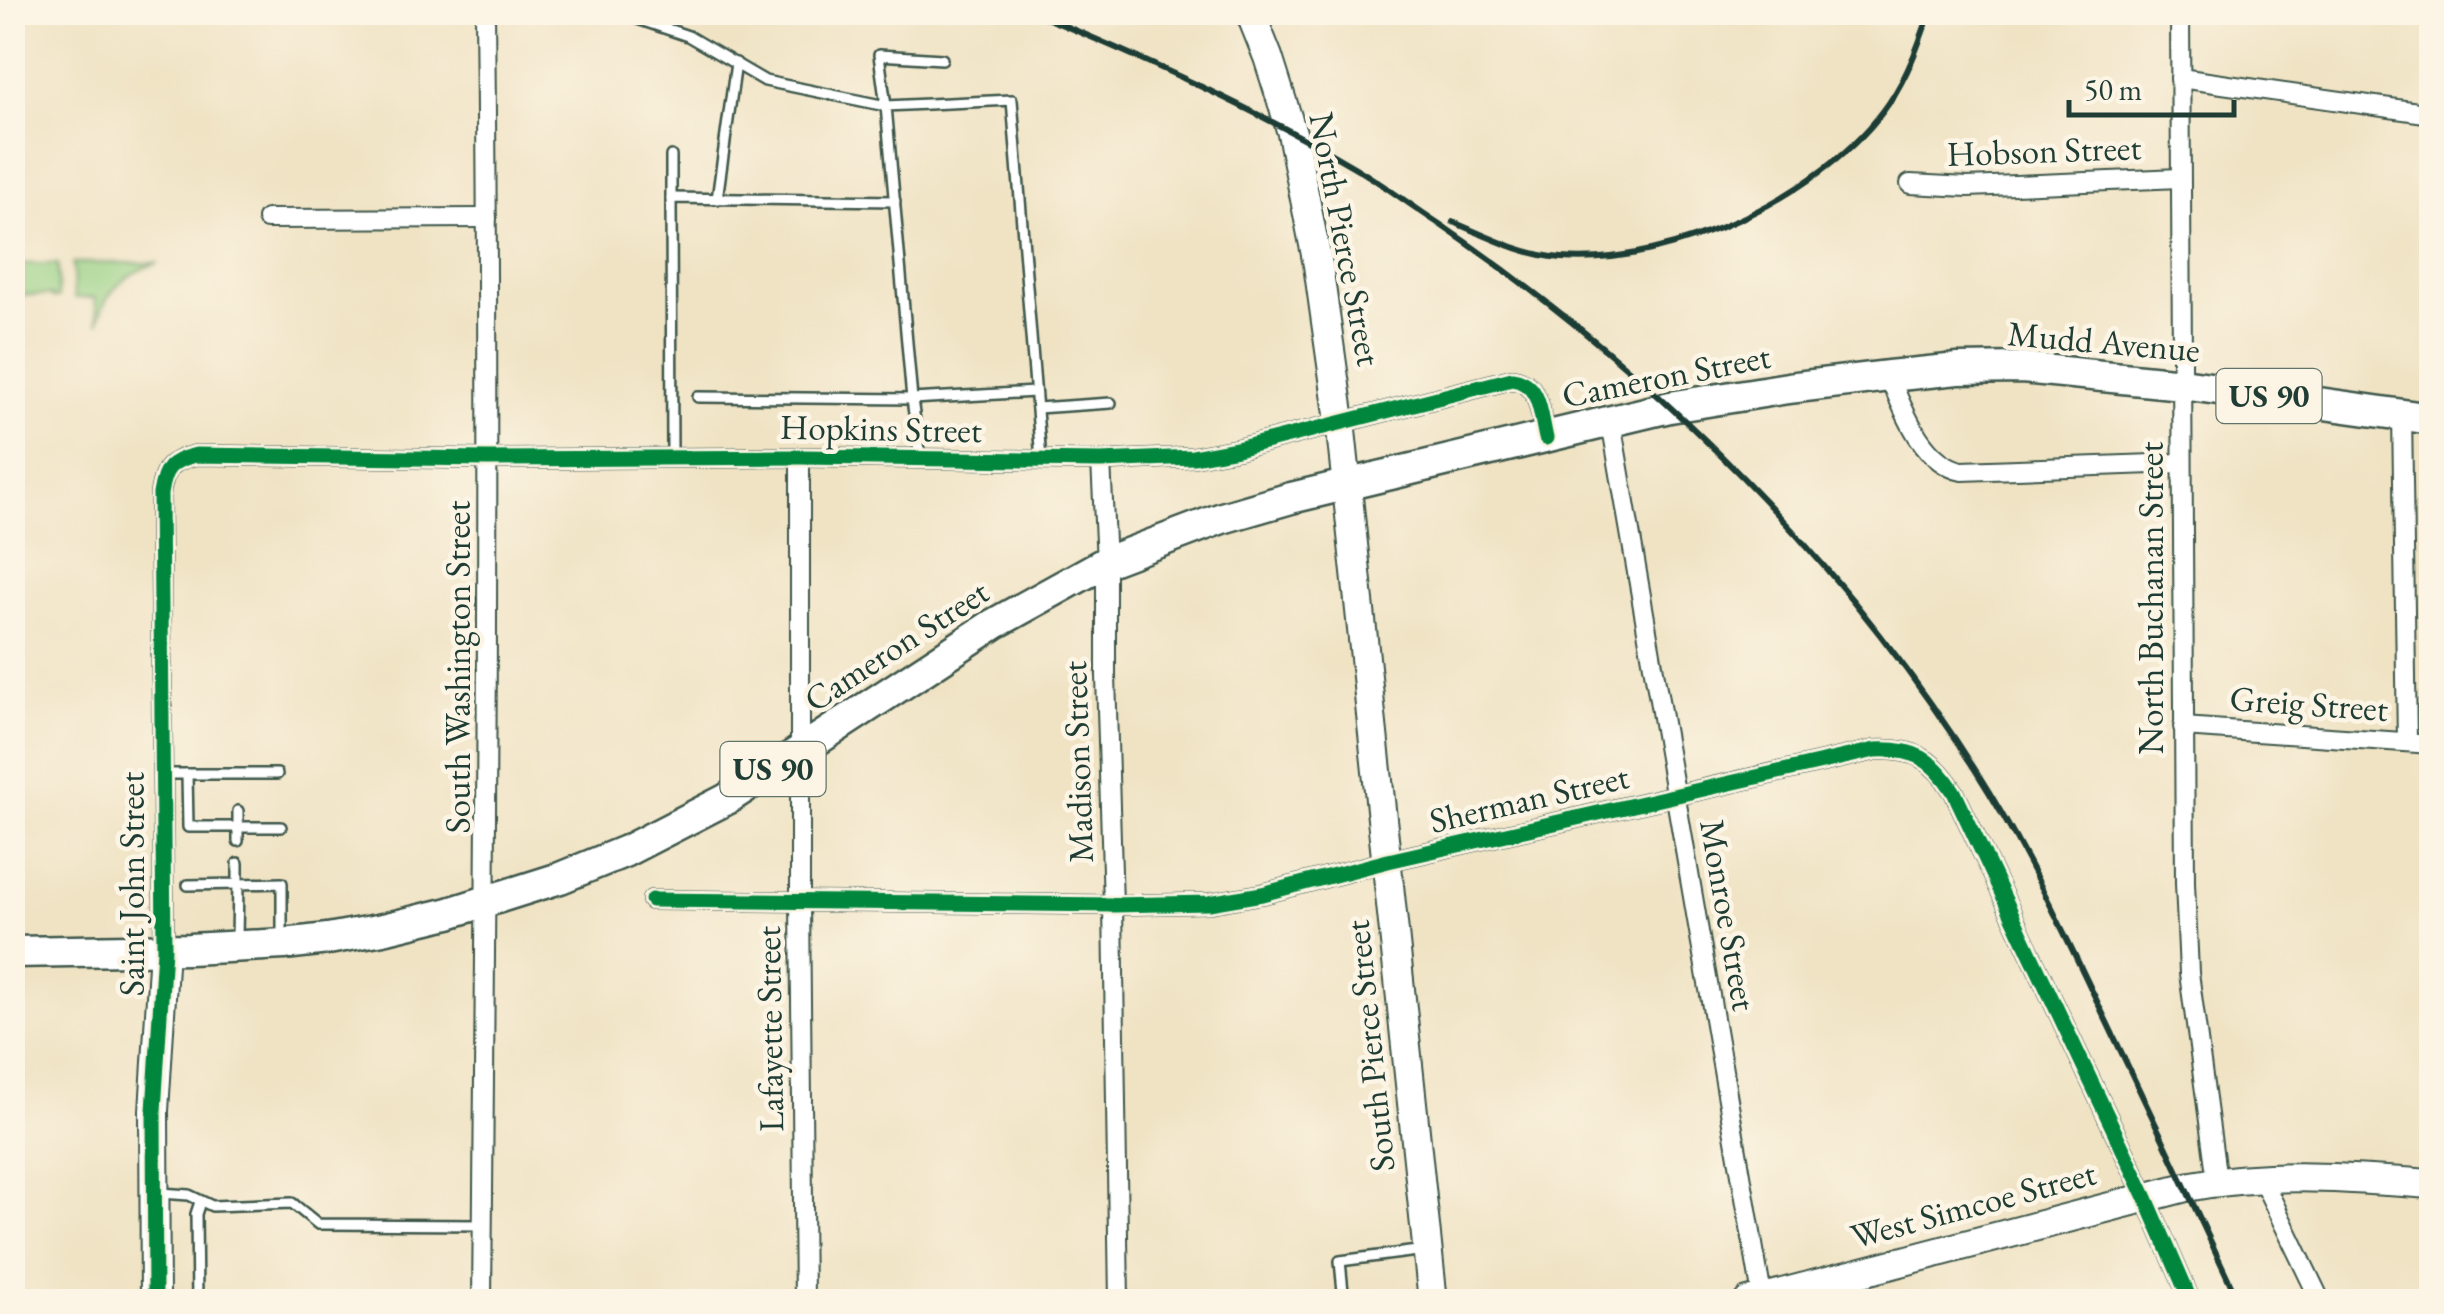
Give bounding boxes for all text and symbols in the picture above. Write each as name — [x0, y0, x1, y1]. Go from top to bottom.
scale bar — [2069, 55, 2234, 117]
text: 50 m — [2084, 70, 2142, 109]
street label: North Pierce Street — [1299, 109, 1393, 369]
street label: Hobson Street — [1946, 124, 2142, 176]
street label: Mudd Avenue — [2006, 310, 2202, 372]
street label: Cameron Street — [1558, 333, 1774, 417]
road number: US 90 — [2216, 369, 2322, 423]
street label: Hopkins Street — [780, 404, 982, 452]
street label: North Buchanan Street — [2128, 442, 2173, 754]
street label: South Washington Street — [435, 501, 480, 833]
street label: Cameron Street — [795, 569, 997, 721]
street label: Madison Street — [1051, 660, 1103, 864]
street label: Greig Street — [2228, 675, 2390, 731]
road number: US 90 — [720, 742, 826, 796]
street label: Sherman Street — [1425, 753, 1633, 843]
street label: Saint John Street — [109, 772, 154, 996]
street label: Monroe Street — [1690, 816, 1768, 1014]
street label: South Pierce Street — [1333, 918, 1405, 1174]
street label: Lafayette Street — [745, 926, 793, 1132]
street label: West Simcoe Street — [1845, 1150, 2101, 1258]

